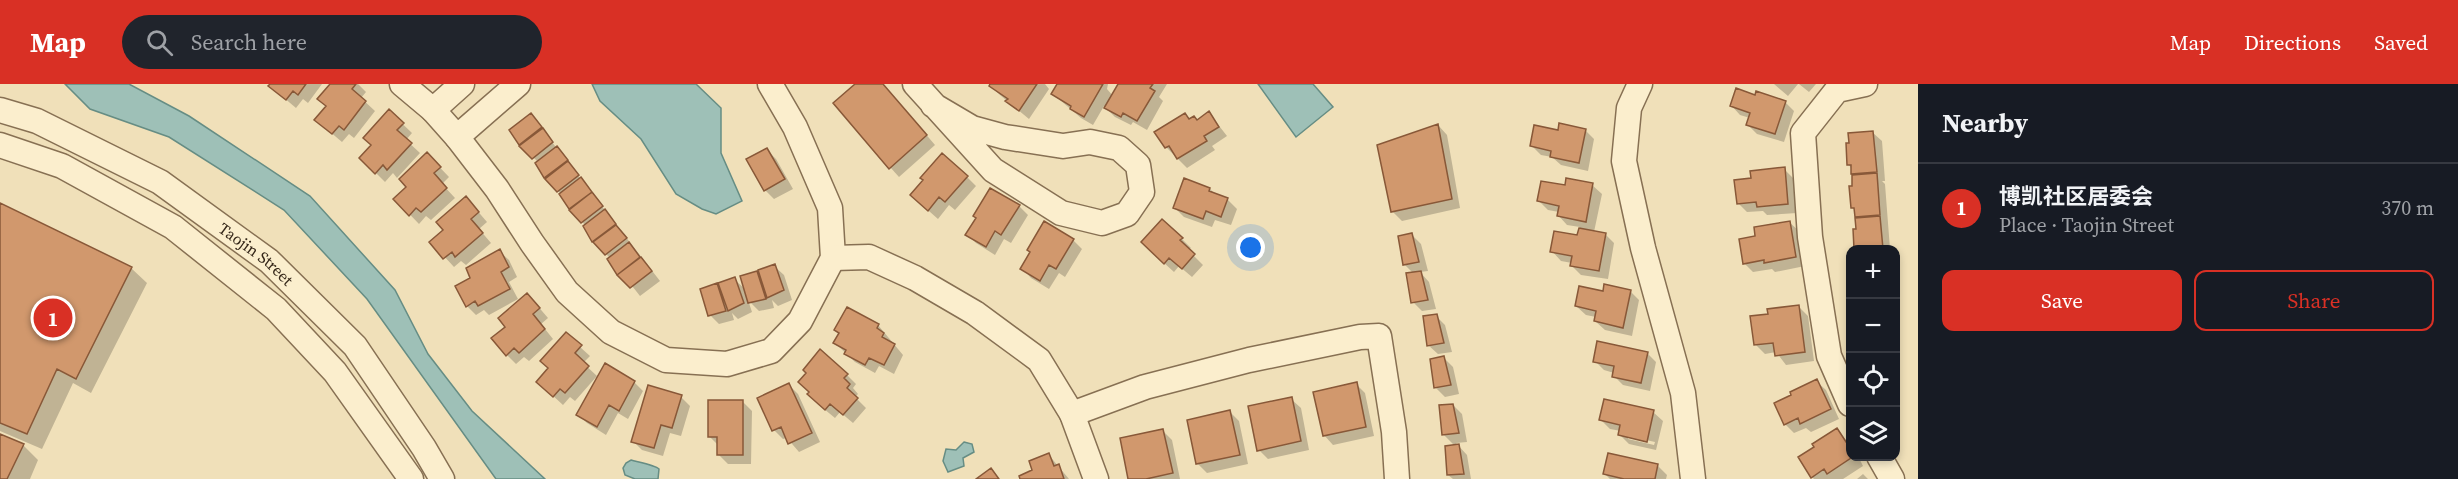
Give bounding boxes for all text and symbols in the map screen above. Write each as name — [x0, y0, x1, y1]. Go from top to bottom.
search box — [122, 15, 542, 69]
text: Map — [30, 23, 86, 61]
icon: search — [143, 26, 176, 59]
text: Search here — [191, 27, 307, 57]
text: Map — [2170, 28, 2211, 57]
text: Directions — [2244, 28, 2341, 57]
text: Saved — [2374, 28, 2428, 57]
text: Nearby — [1942, 105, 2028, 141]
text: 博凯社区居委会 — [1999, 181, 2153, 211]
text: 1 — [1956, 194, 1967, 222]
text: 370 m — [2381, 194, 2434, 222]
text: Place · Taojin Street — [1999, 211, 2174, 239]
street label: Taojin Street — [214, 217, 299, 291]
your location — [1236, 233, 1265, 262]
map controls — [1846, 245, 1900, 461]
button: + — [1846, 245, 1900, 299]
button: Save — [1942, 270, 2182, 331]
button: Share — [2194, 270, 2434, 331]
pin: 1 — [34, 296, 72, 340]
button: − — [1846, 299, 1900, 353]
button: locate — [1846, 353, 1900, 407]
button: layers — [1846, 407, 1900, 461]

